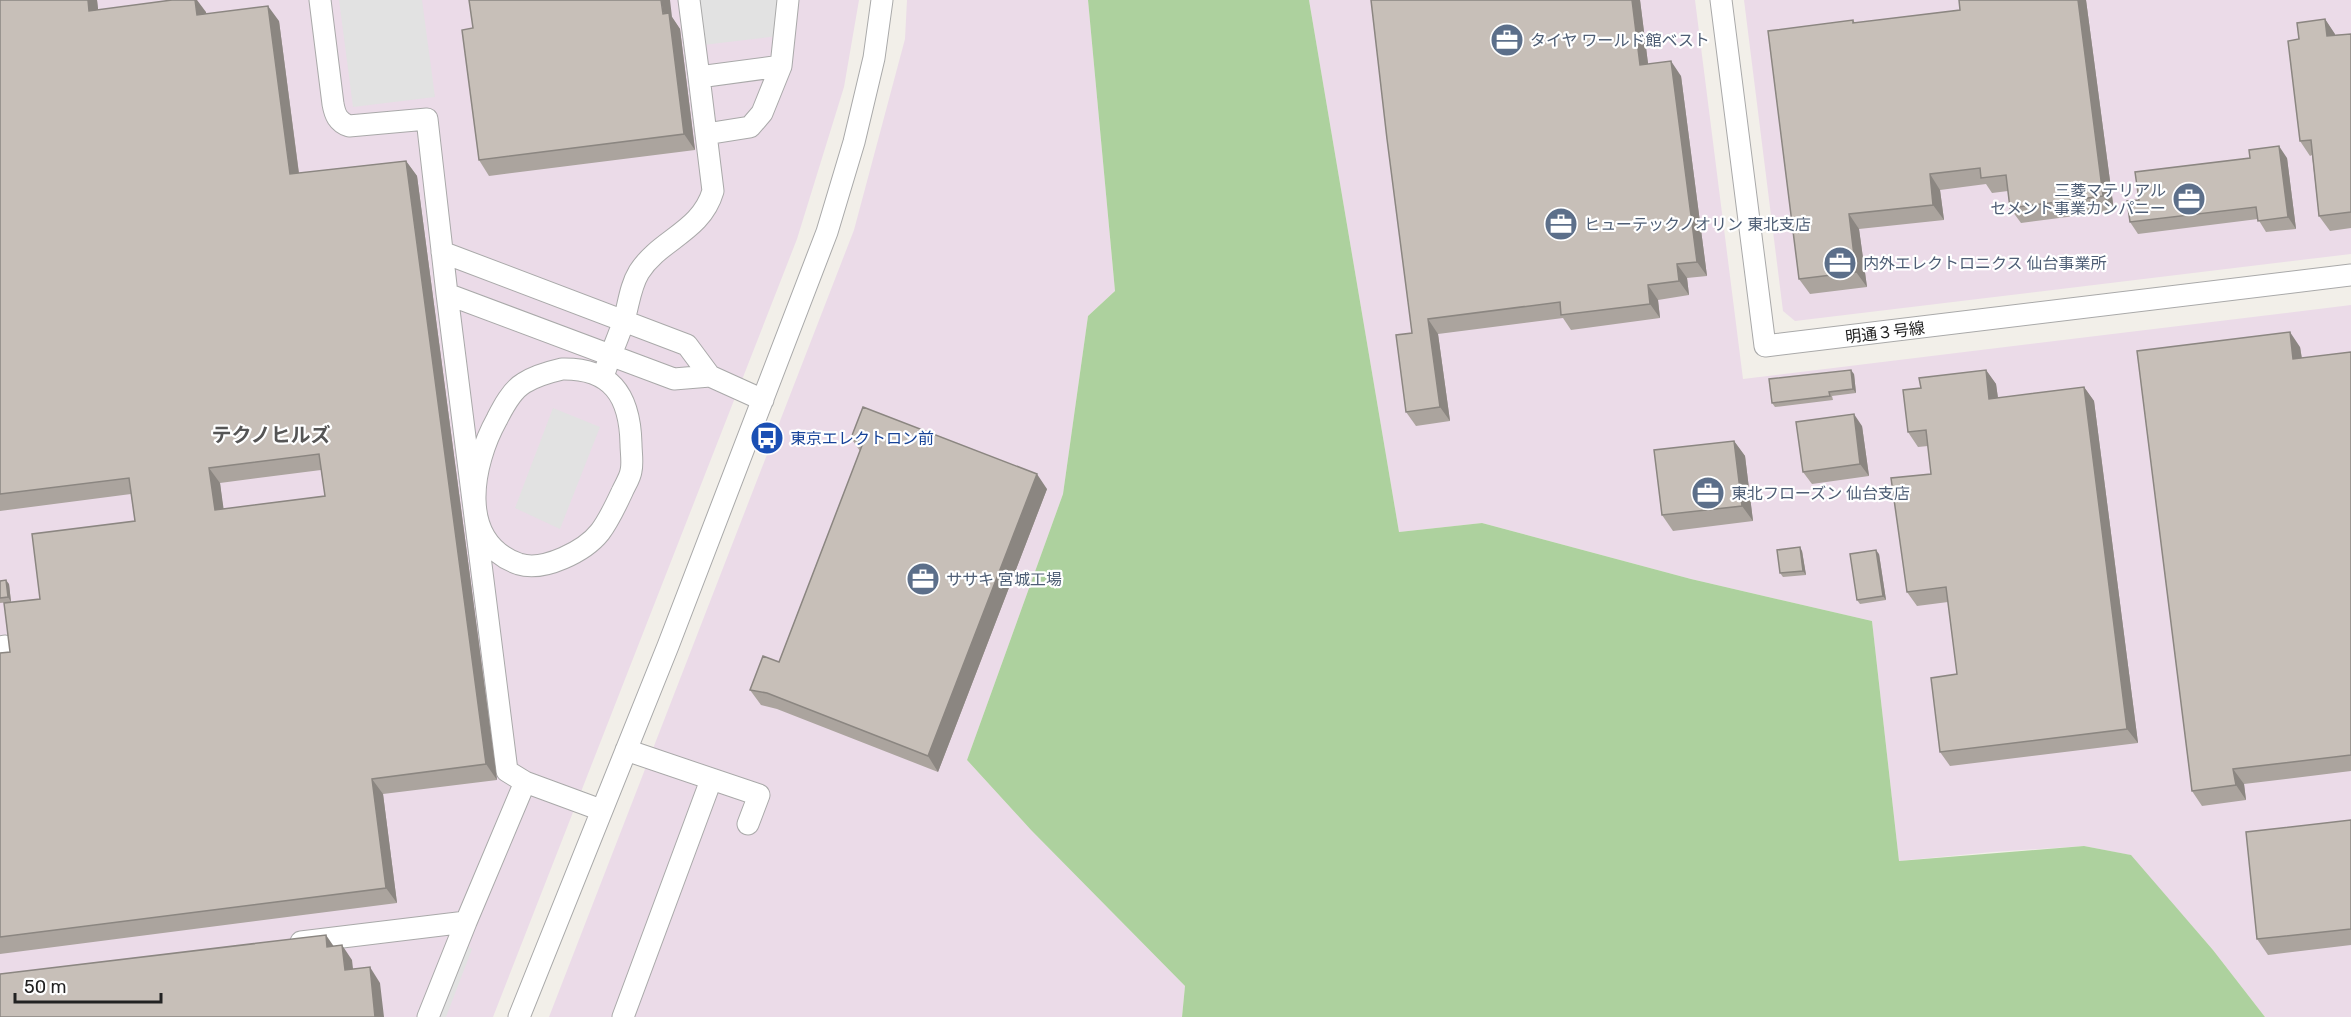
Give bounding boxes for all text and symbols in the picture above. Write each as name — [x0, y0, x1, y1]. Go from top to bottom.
office icon: タイヤ ワールド館ベスト — [1489, 22, 1525, 58]
place label: タイヤ ワールド館ベスト — [1530, 31, 1710, 50]
place label: 三菱マテリアル セメント事業カンパニー — [1990, 181, 2166, 218]
office icon: 三菱マテリアル セメント事業カンパニー — [2171, 181, 2207, 217]
office icon: ヒューテックノオリン 東北支店 — [1543, 206, 1579, 242]
place label: ヒューテックノオリン 東北支店 — [1584, 215, 1811, 234]
office icon: 内外エレクトロニクス 仙台事業所 — [1822, 245, 1858, 281]
place label: 内外エレクトロニクス 仙台事業所 — [1863, 254, 2106, 273]
street label: 明通３号線 — [1844, 318, 1926, 347]
bus stop icon: 東京エレクトロン前 — [749, 420, 785, 456]
district label: テクノヒルズ — [212, 423, 330, 447]
place label: 東京エレクトロン前 — [790, 429, 934, 448]
office icon: 東北フローズン 仙台支店 — [1690, 475, 1726, 511]
place label: 東北フローズン 仙台支店 — [1731, 484, 1910, 503]
office icon: ササキ 宮城工場 — [905, 561, 941, 597]
place label: ササキ 宮城工場 — [946, 570, 1062, 589]
scale bar — [15, 966, 160, 1004]
text: 50 m — [24, 976, 67, 998]

